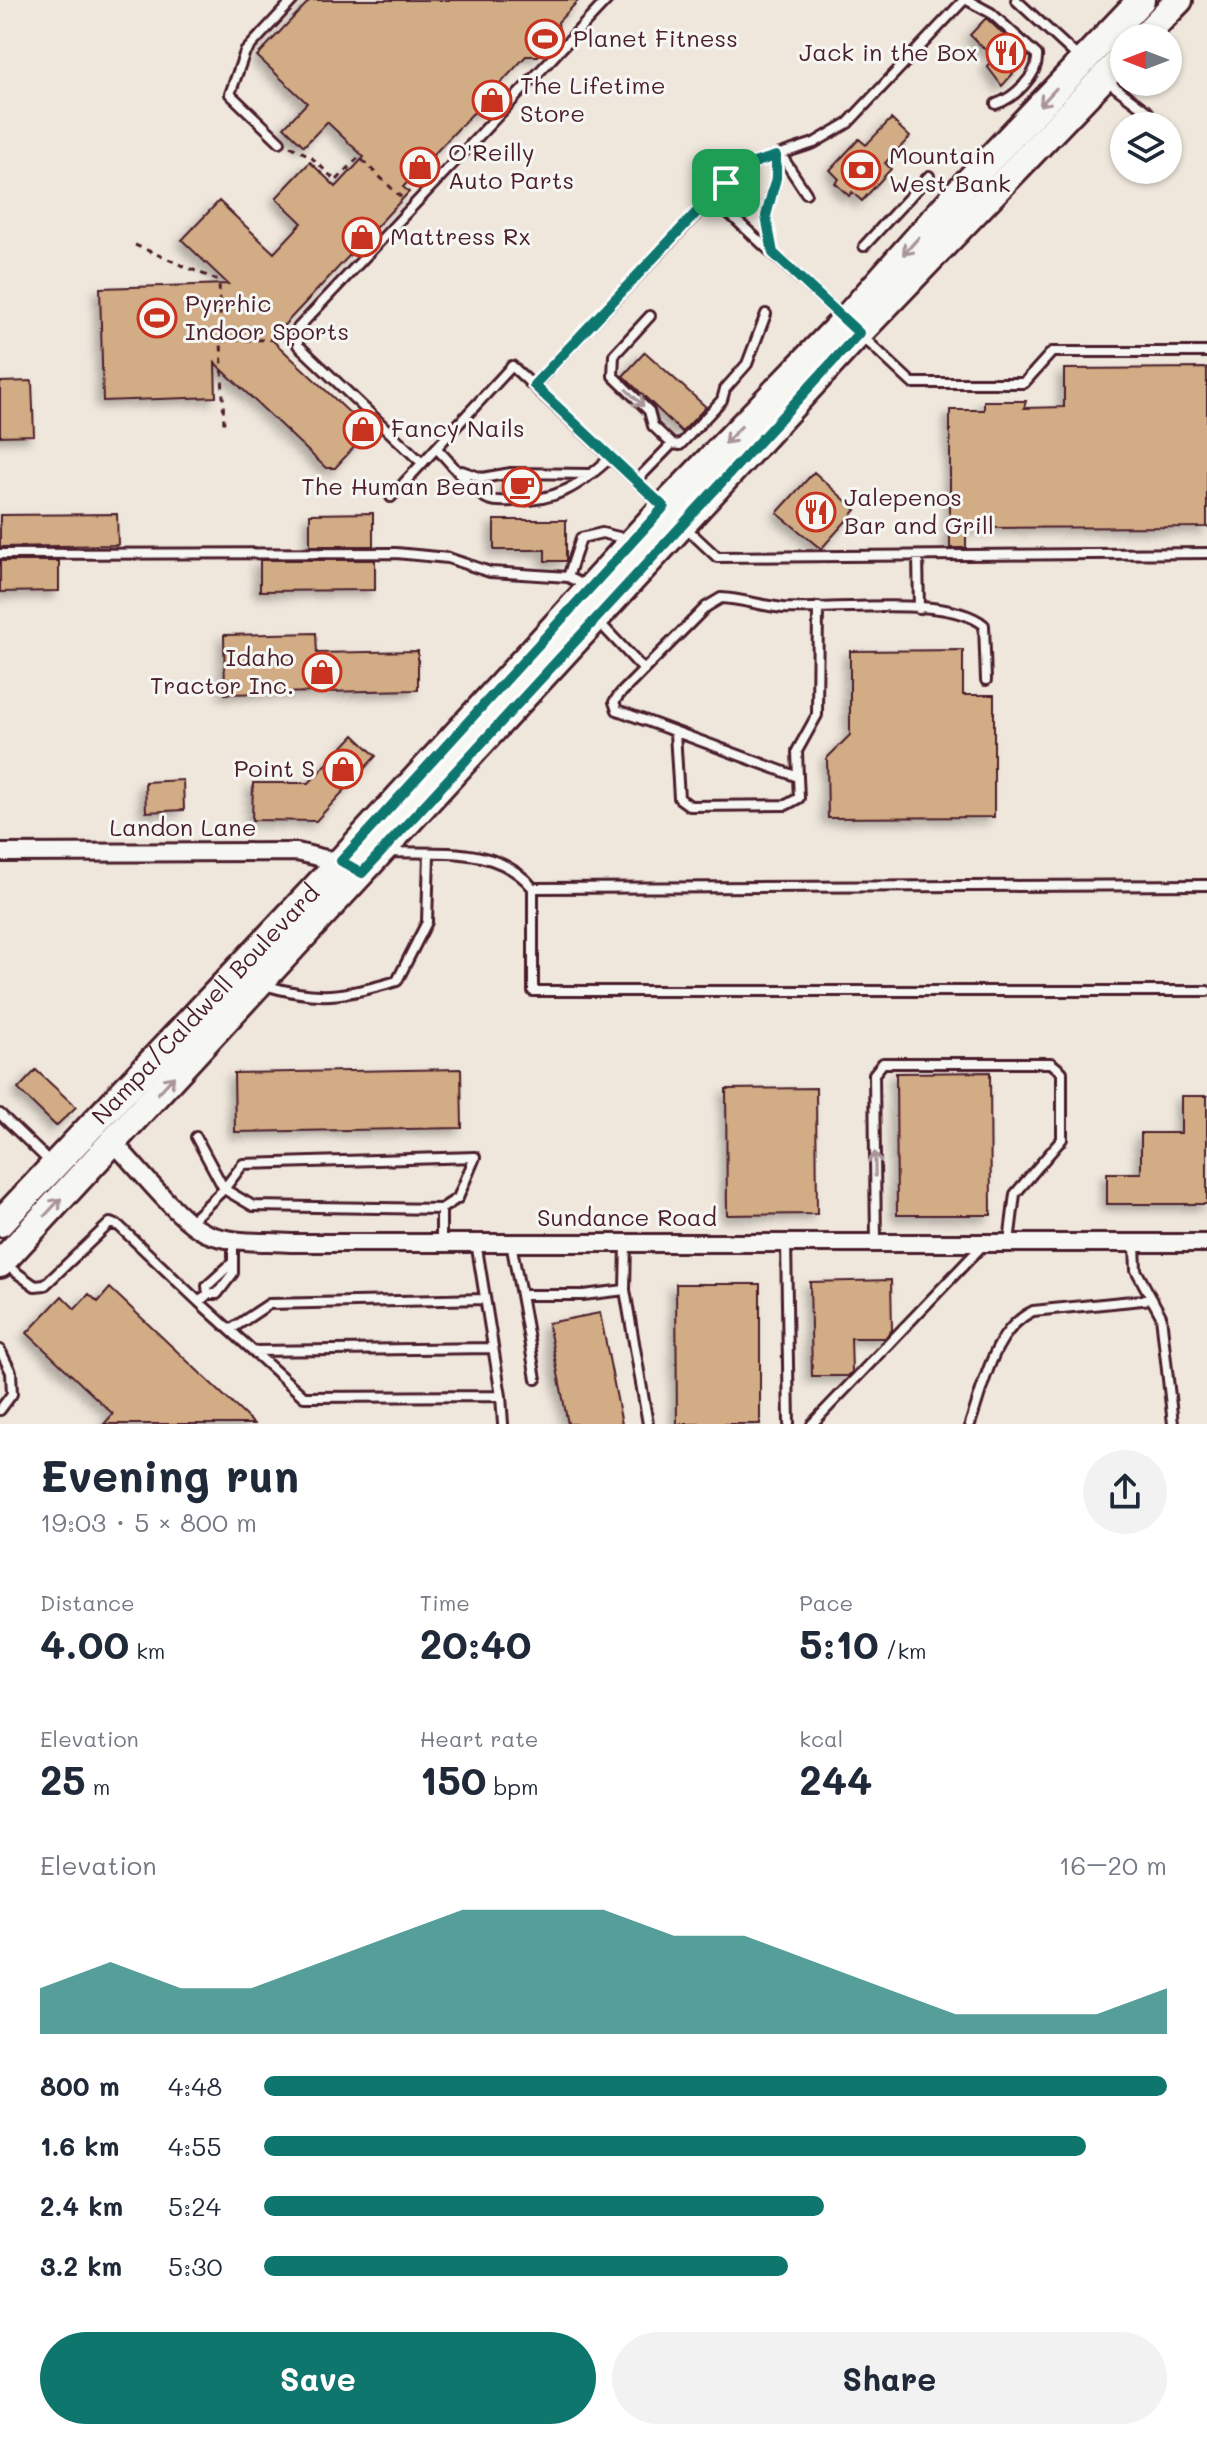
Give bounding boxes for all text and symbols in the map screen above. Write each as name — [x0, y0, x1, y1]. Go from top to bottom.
sports icon: Planet Fitness — [524, 18, 566, 60]
place label: Planet Fitness — [573, 22, 738, 53]
north arrow — [1110, 24, 1182, 96]
map controls — [1110, 24, 1182, 184]
restaurant icon: Jack in the Box — [985, 32, 1027, 74]
place label: Jack in the Box — [799, 36, 978, 67]
place label: The Lifetime Store — [520, 69, 666, 128]
shop icon: The Lifetime Store — [471, 79, 513, 121]
one-way arrow — [1039, 87, 1058, 107]
button: layers — [1110, 112, 1182, 184]
place label: O'Reilly Auto Parts — [448, 136, 574, 195]
place label: Mountain West Bank — [889, 139, 1011, 198]
shop icon: O'Reilly Auto Parts — [399, 146, 441, 188]
pin — [692, 149, 760, 217]
bank icon: Mountain West Bank — [840, 149, 882, 191]
icon: arrive — [704, 161, 748, 205]
shop icon: Mattress Rx — [341, 216, 383, 258]
place label: Mattress Rx — [390, 220, 531, 251]
one-way arrow — [902, 235, 920, 255]
place label: Pyrrhic Indoor Sports — [185, 287, 349, 346]
sports icon: Pyrrhic Indoor Sports — [136, 297, 178, 339]
one-way arrow — [625, 388, 645, 407]
shop icon: Fancy Nails — [342, 408, 384, 450]
place label: Fancy Nails — [391, 412, 525, 443]
one-way arrow — [724, 425, 743, 444]
cafe icon: The Human Bean — [501, 466, 543, 508]
place label: The Human Bean — [301, 470, 494, 501]
place label: Jalepenos Bar and Grill — [844, 481, 994, 540]
restaurant icon: Jalepenos Bar and Grill — [795, 491, 837, 533]
place label: Idaho Tractor Inc. — [150, 641, 294, 700]
shop icon: Idaho Tractor Inc. — [301, 651, 343, 693]
shop icon: Point S — [322, 748, 364, 790]
place label: Point S — [234, 752, 315, 783]
street label: Landon Lane — [109, 811, 257, 842]
street label: Nampa/Caldwell Boulevard — [84, 877, 325, 1130]
one-way arrow — [157, 1075, 175, 1095]
one-way arrow — [867, 1151, 883, 1178]
one-way arrow — [43, 1197, 62, 1217]
street label: Sundance Road — [537, 1201, 717, 1232]
text: Evening run — [40, 1446, 299, 1503]
button: share — [1083, 1450, 1167, 1534]
text: 19:03 · 5 × 800 m — [40, 1505, 257, 1539]
text: Distance — [40, 1588, 135, 1617]
text: Time — [420, 1588, 470, 1617]
text: Pace — [799, 1588, 853, 1617]
text: 4.00 — [40, 1617, 129, 1669]
text: 20:40 — [420, 1617, 532, 1669]
text: 5:10 — [799, 1617, 879, 1669]
text: km — [129, 1636, 165, 1665]
text: /km — [879, 1636, 927, 1665]
text: Elevation — [40, 1724, 139, 1753]
text: Heart rate — [420, 1724, 538, 1753]
text: kcal — [799, 1724, 843, 1753]
text: 25 — [40, 1753, 86, 1805]
text: 150 — [420, 1753, 486, 1805]
text: 244 — [799, 1753, 872, 1805]
text: m — [86, 1772, 110, 1801]
text: bpm — [486, 1772, 539, 1801]
text: Elevation — [40, 1848, 157, 1882]
text: 16–20 m — [1059, 1848, 1167, 1882]
text: 800 m — [40, 2069, 120, 2103]
text: 4:48 — [168, 2069, 222, 2103]
text: 1.6 km — [40, 2129, 119, 2163]
text: 4:55 — [168, 2129, 222, 2163]
text: 2.4 km — [40, 2189, 123, 2223]
text: 5:24 — [168, 2189, 221, 2223]
text: 3.2 km — [40, 2249, 122, 2283]
text: 5:30 — [168, 2249, 223, 2283]
button: Save — [40, 2332, 596, 2424]
button: Share — [612, 2332, 1167, 2424]

